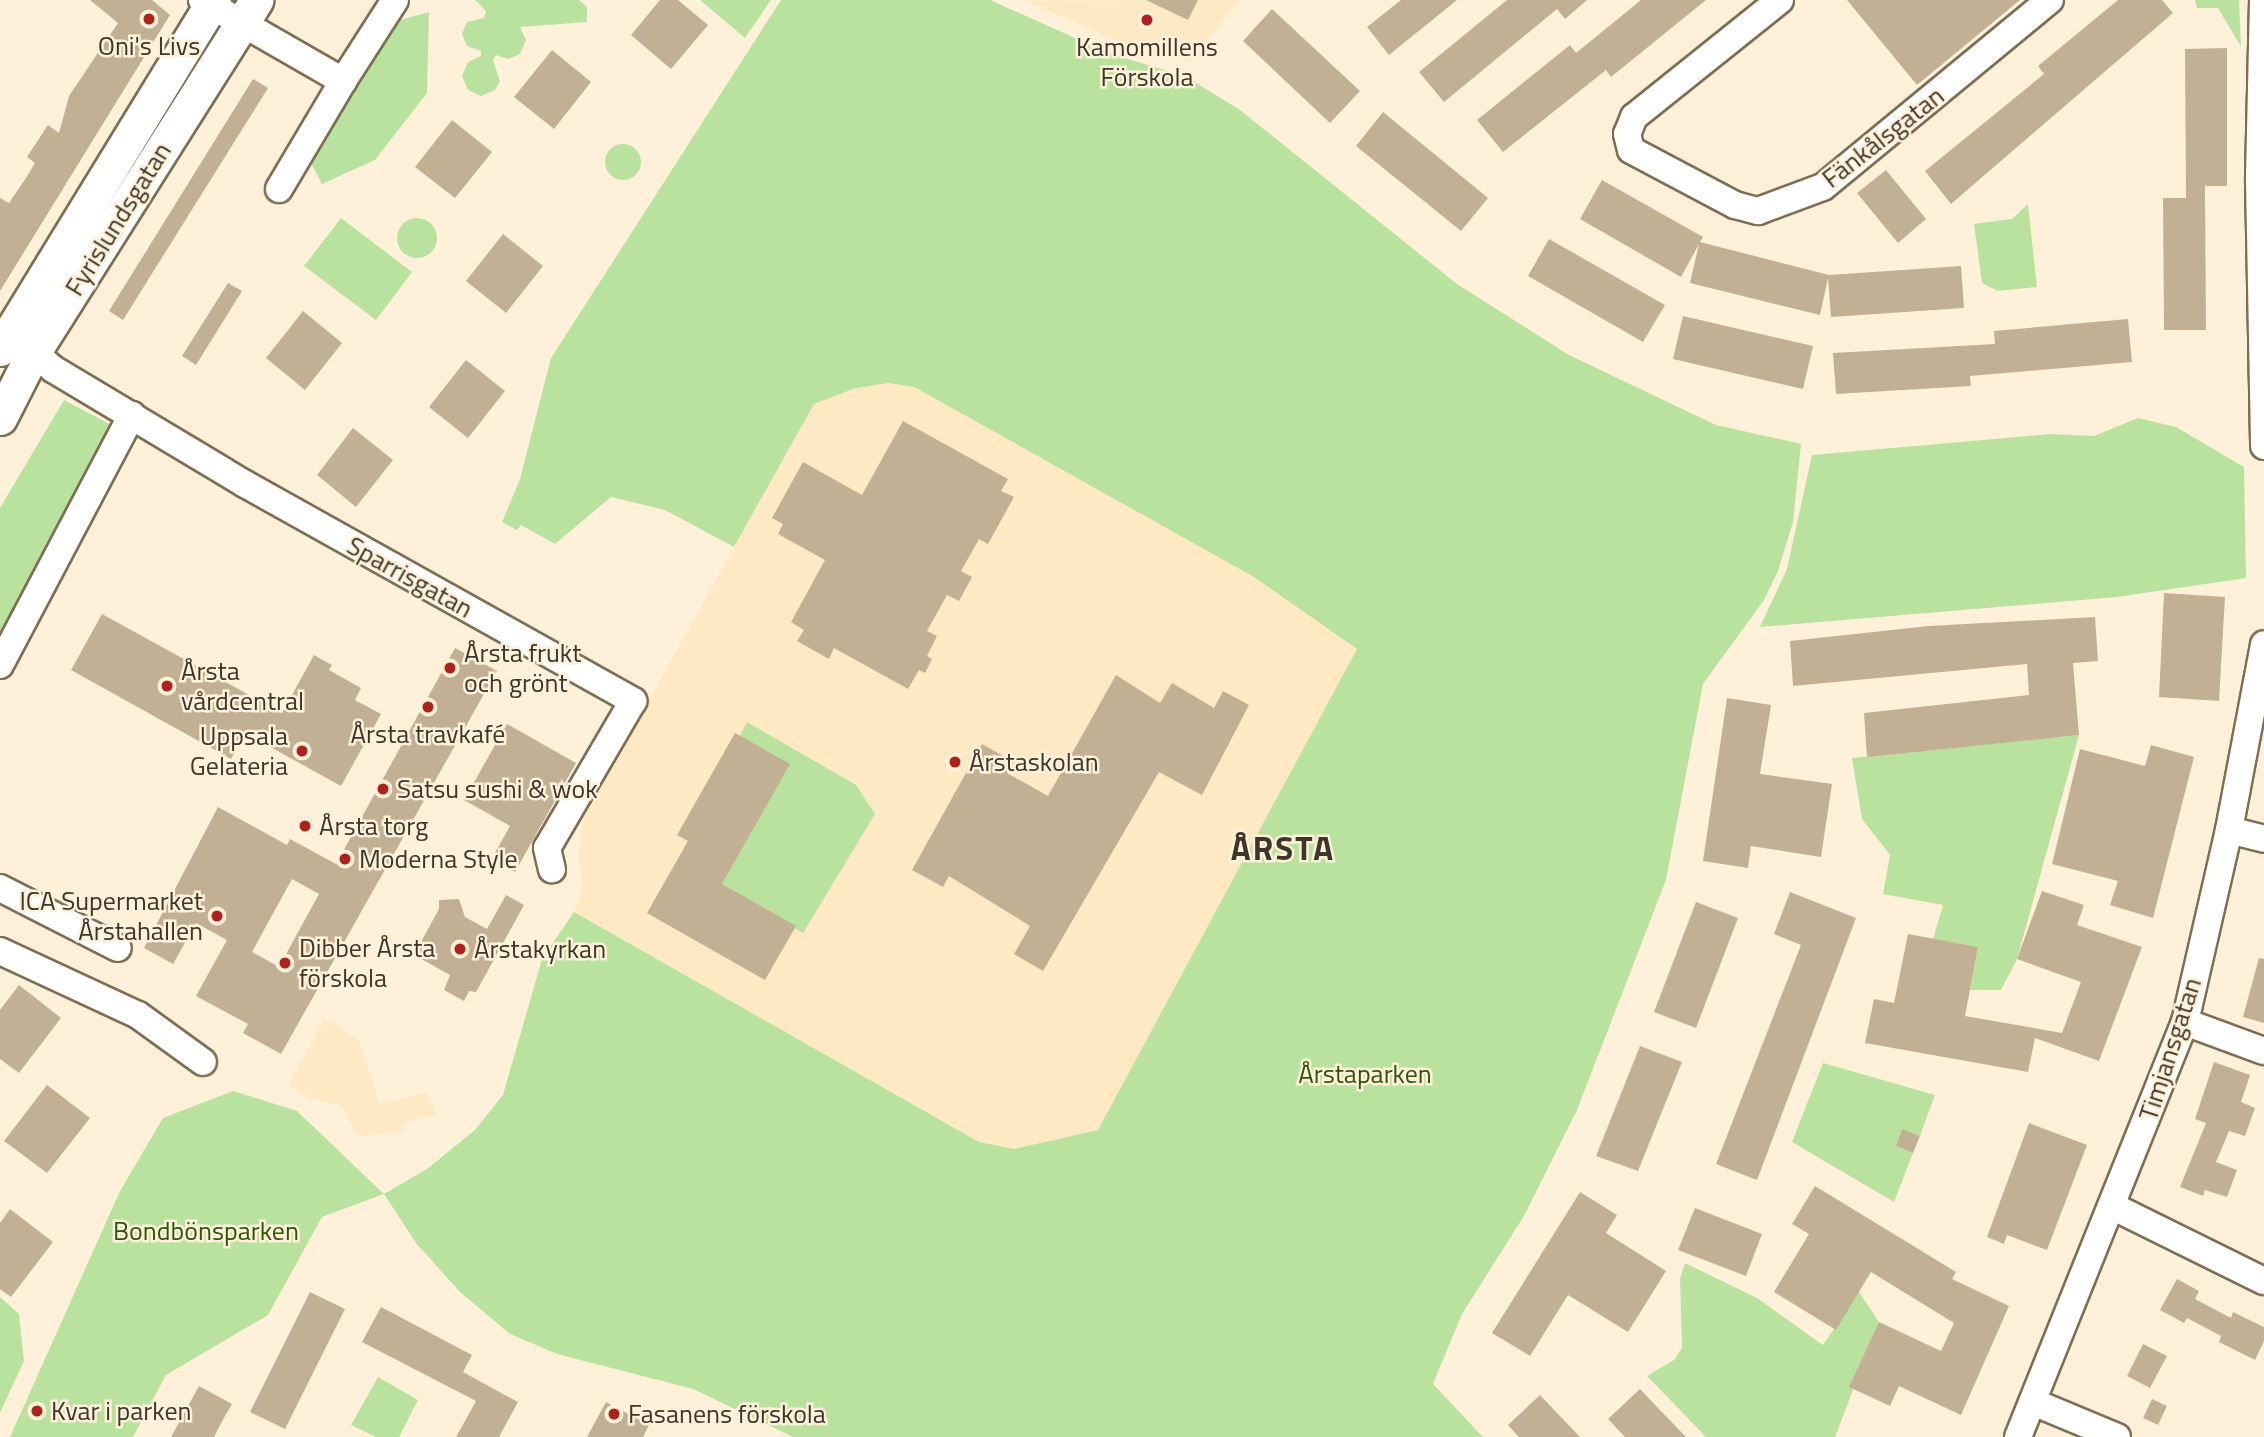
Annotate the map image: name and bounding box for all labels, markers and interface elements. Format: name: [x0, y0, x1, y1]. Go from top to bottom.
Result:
marker: Oni's Livs: [141, 11, 157, 27]
marker: Kamomillens Förskola: [1139, 12, 1155, 28]
place label: Oni's Livs: [98, 30, 200, 62]
place label: Kamomillens Förskola: [1076, 31, 1218, 92]
street label: Fänkålsgatan: [1816, 80, 1950, 194]
street label: Fyrislundsgatan: [58, 137, 178, 301]
street label: Sparrisgatan: [342, 530, 478, 624]
place label: Årsta frukt och grönt: [464, 637, 581, 698]
place label: Årsta vårdcentral: [181, 655, 304, 716]
marker: Årsta frukt och grönt: [442, 660, 458, 676]
marker: Årsta vårdcentral: [159, 678, 175, 694]
marker: Årsta travkafé: [420, 699, 436, 715]
place label: Årsta travkafé: [351, 718, 505, 750]
place label: Uppsala Gelateria: [190, 720, 288, 782]
marker: Uppsala Gelateria: [294, 743, 310, 759]
place label: Årstaskolan: [969, 746, 1099, 778]
marker: Årstaskolan: [947, 754, 963, 770]
place label: Satsu sushi & wok: [397, 773, 598, 805]
marker: Satsu sushi & wok: [375, 781, 391, 797]
place label: Årsta torg: [319, 810, 428, 842]
marker: Årsta torg: [297, 818, 313, 834]
district label: ÅRSTA: [1231, 829, 1335, 869]
place label: Moderna Style: [359, 843, 518, 875]
marker: Moderna Style: [337, 851, 353, 867]
place label: ICA Supermarket Årstahallen: [19, 885, 203, 946]
marker: ICA Supermarket Årstahallen: [209, 908, 225, 924]
place label: Dibber Årsta förskola: [299, 932, 435, 993]
place label: Årstakyrkan: [474, 933, 606, 965]
marker: Årstakyrkan: [452, 941, 468, 957]
marker: Dibber Årsta förskola: [277, 955, 293, 971]
street label: Timjansgatan: [2132, 974, 2208, 1124]
park label: Årstaparken: [1298, 1058, 1432, 1090]
park label: Bondbönsparken: [113, 1215, 299, 1247]
place label: Kvar i parken: [51, 1395, 192, 1427]
place label: Fasanens förskola: [628, 1398, 826, 1430]
marker: Kvar i parken: [29, 1403, 45, 1419]
marker: Fasanens förskola: [606, 1406, 622, 1422]

